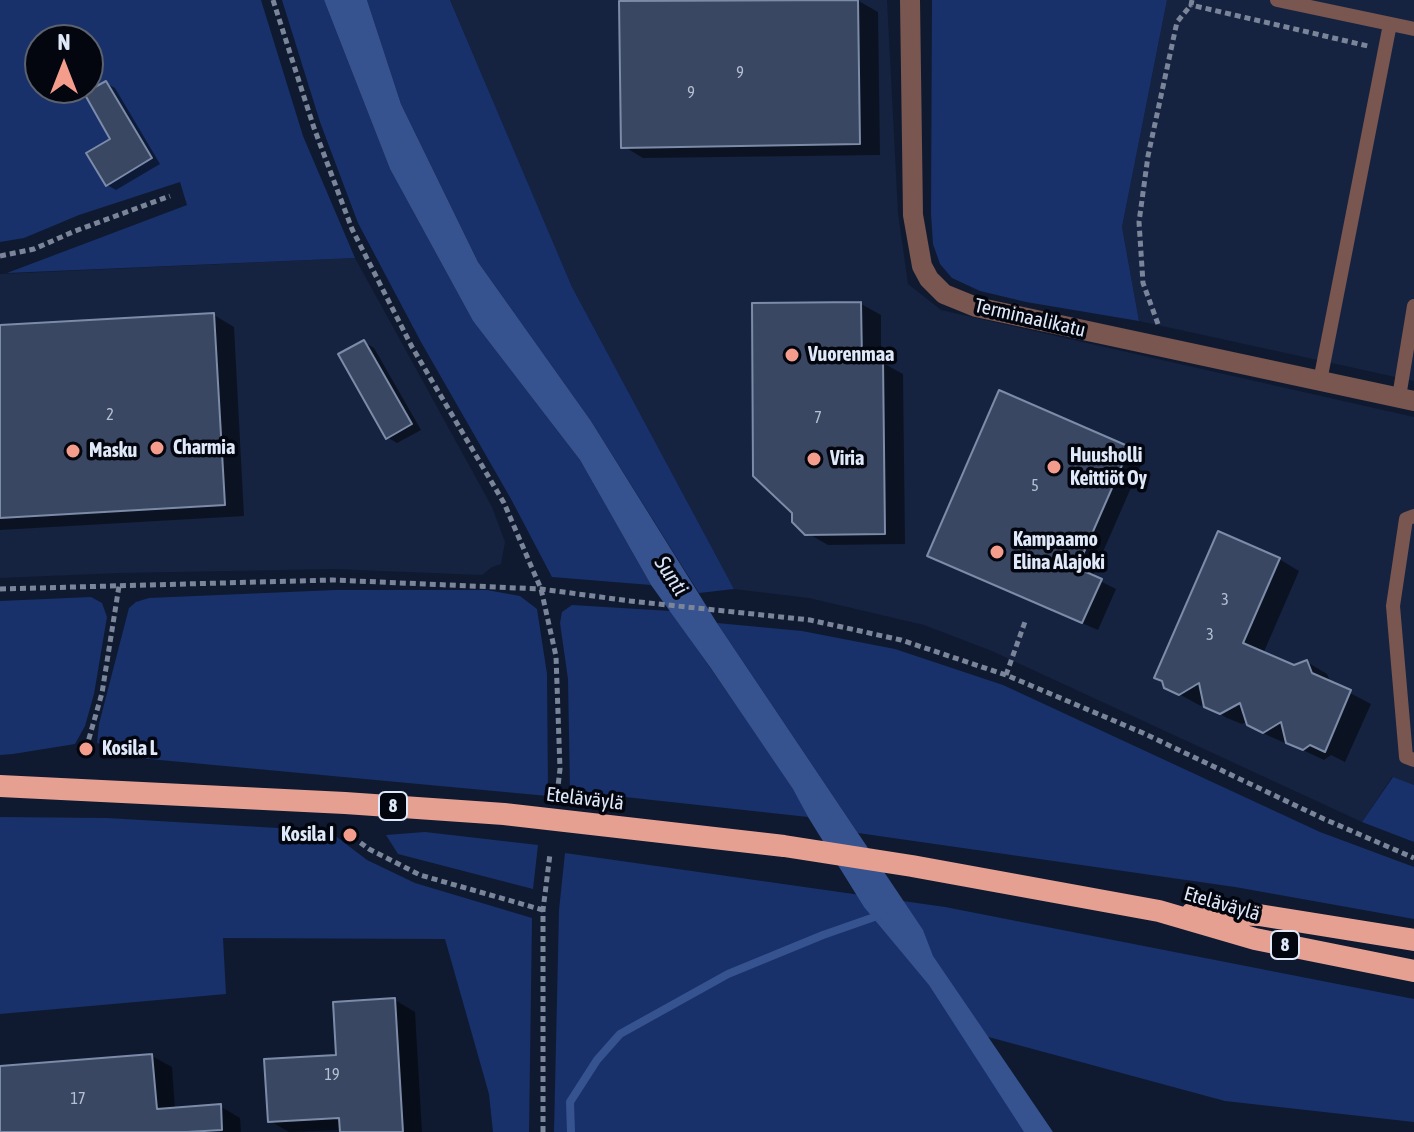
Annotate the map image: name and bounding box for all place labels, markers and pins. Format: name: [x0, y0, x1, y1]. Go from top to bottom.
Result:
place label: Vuorenmaa: [808, 343, 894, 367]
marker: Vuorenmaa: [783, 346, 801, 364]
place label: Charmia: [173, 436, 235, 460]
place label: Masku: [89, 439, 137, 463]
marker: Charmia: [148, 439, 166, 457]
marker: Masku: [64, 442, 82, 460]
place label: Huusholli Keittiöt Oy: [1070, 444, 1147, 491]
place label: Viria: [830, 447, 864, 471]
marker: Viria: [805, 450, 823, 468]
marker: Huusholli Keittiöt Oy: [1045, 458, 1063, 476]
place label: Kampaamo Elina Alajoki: [1013, 528, 1105, 575]
marker: Kampaamo Elina Alajoki: [988, 543, 1006, 561]
place label: Kosila L: [102, 737, 158, 761]
marker: Kosila L: [77, 740, 95, 758]
place label: Kosila I: [281, 823, 334, 847]
marker: Kosila I: [341, 826, 359, 844]

